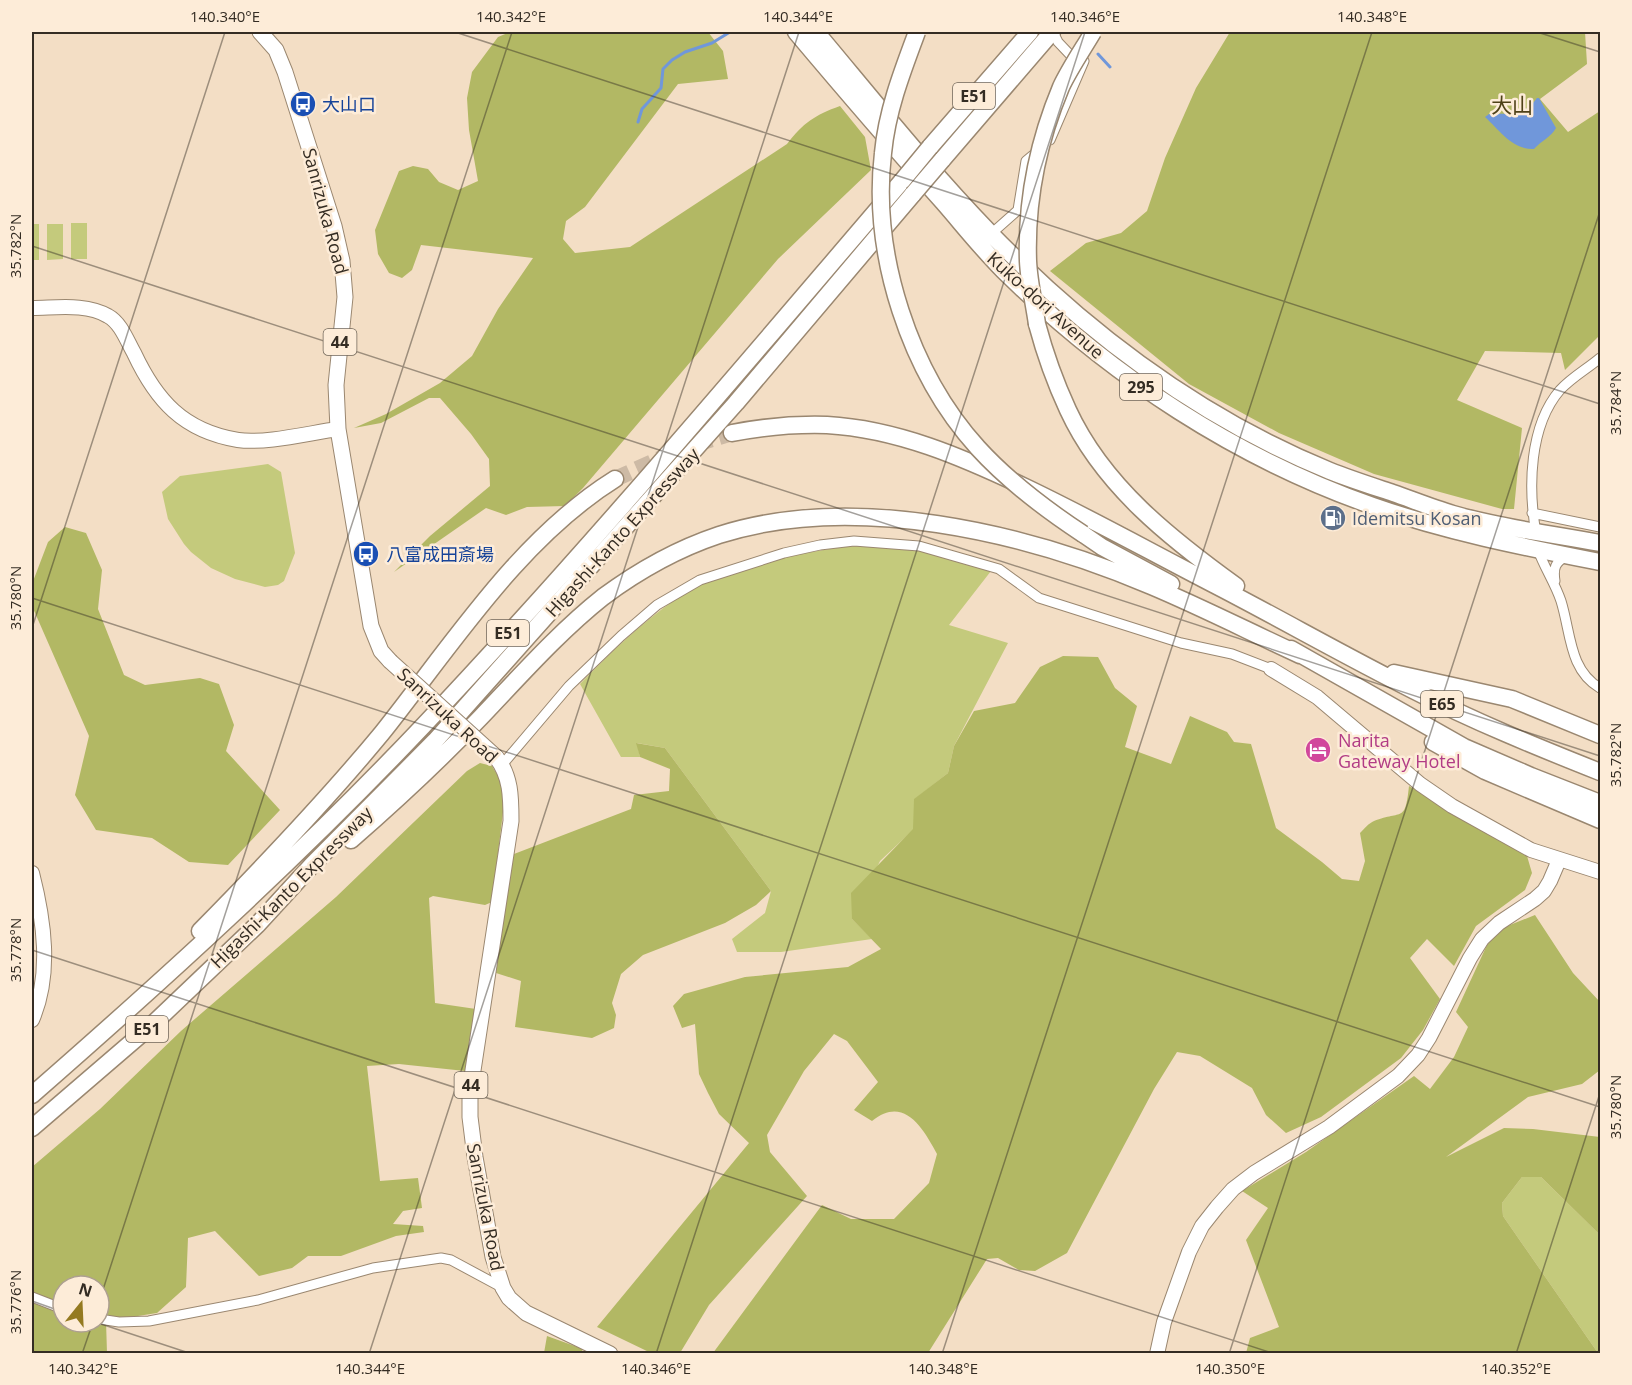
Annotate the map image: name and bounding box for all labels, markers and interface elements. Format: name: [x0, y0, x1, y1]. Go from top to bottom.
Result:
text: 140.340°E: [190, 6, 260, 26]
text: 140.342°E: [476, 6, 546, 26]
text: 140.344°E: [763, 6, 833, 26]
text: 140.346°E: [1050, 6, 1120, 26]
text: 140.348°E: [1337, 6, 1407, 26]
road number: E51: [953, 83, 995, 109]
bus stop icon: 大山口: [288, 89, 318, 119]
district label: 大山: [1491, 91, 1533, 119]
place label: 大山口: [322, 92, 376, 116]
street label: Sanrizuka Road: [298, 145, 354, 277]
text: 35.782°N: [5, 214, 25, 278]
street label: Kuko-dori Avenue: [983, 246, 1109, 364]
road number: 44: [324, 329, 356, 355]
text: 35.784°N: [1605, 371, 1625, 435]
road number: 295: [1120, 374, 1162, 400]
street label: Higashi-Kanto Expressway: [540, 442, 705, 622]
fuel station icon: Idemitsu Kosan: [1318, 503, 1348, 533]
place label: Idemitsu Kosan: [1352, 506, 1482, 530]
bus stop icon: 八富成田斎場: [351, 539, 381, 569]
place label: 八富成田斎場: [386, 542, 494, 566]
text: 35.780°N: [5, 566, 25, 630]
road number: E51: [487, 620, 529, 646]
street label: Sanrizuka Road: [393, 662, 503, 768]
road number: E65: [1421, 691, 1463, 717]
text: 35.782°N: [1605, 723, 1625, 787]
place label: Narita Gateway Hotel: [1338, 728, 1460, 773]
hotel icon: Narita Gateway Hotel: [1303, 735, 1333, 765]
street label: Higashi-Kanto Expressway: [205, 800, 378, 973]
text: 35.778°N: [5, 918, 25, 982]
road number: E51: [126, 1016, 168, 1042]
road number: 44: [454, 1072, 488, 1098]
text: 35.780°N: [1605, 1075, 1625, 1139]
street label: Sanrizuka Road: [462, 1141, 510, 1273]
text: 35.776°N: [5, 1270, 25, 1334]
north arrow: [51, 1274, 111, 1334]
text: N: [76, 1277, 95, 1302]
text: 140.342°E: [48, 1358, 118, 1378]
text: 140.344°E: [335, 1358, 405, 1378]
text: 140.346°E: [621, 1358, 691, 1378]
text: 140.348°E: [908, 1358, 978, 1378]
text: 140.350°E: [1195, 1358, 1265, 1378]
text: 140.352°E: [1481, 1358, 1551, 1378]

